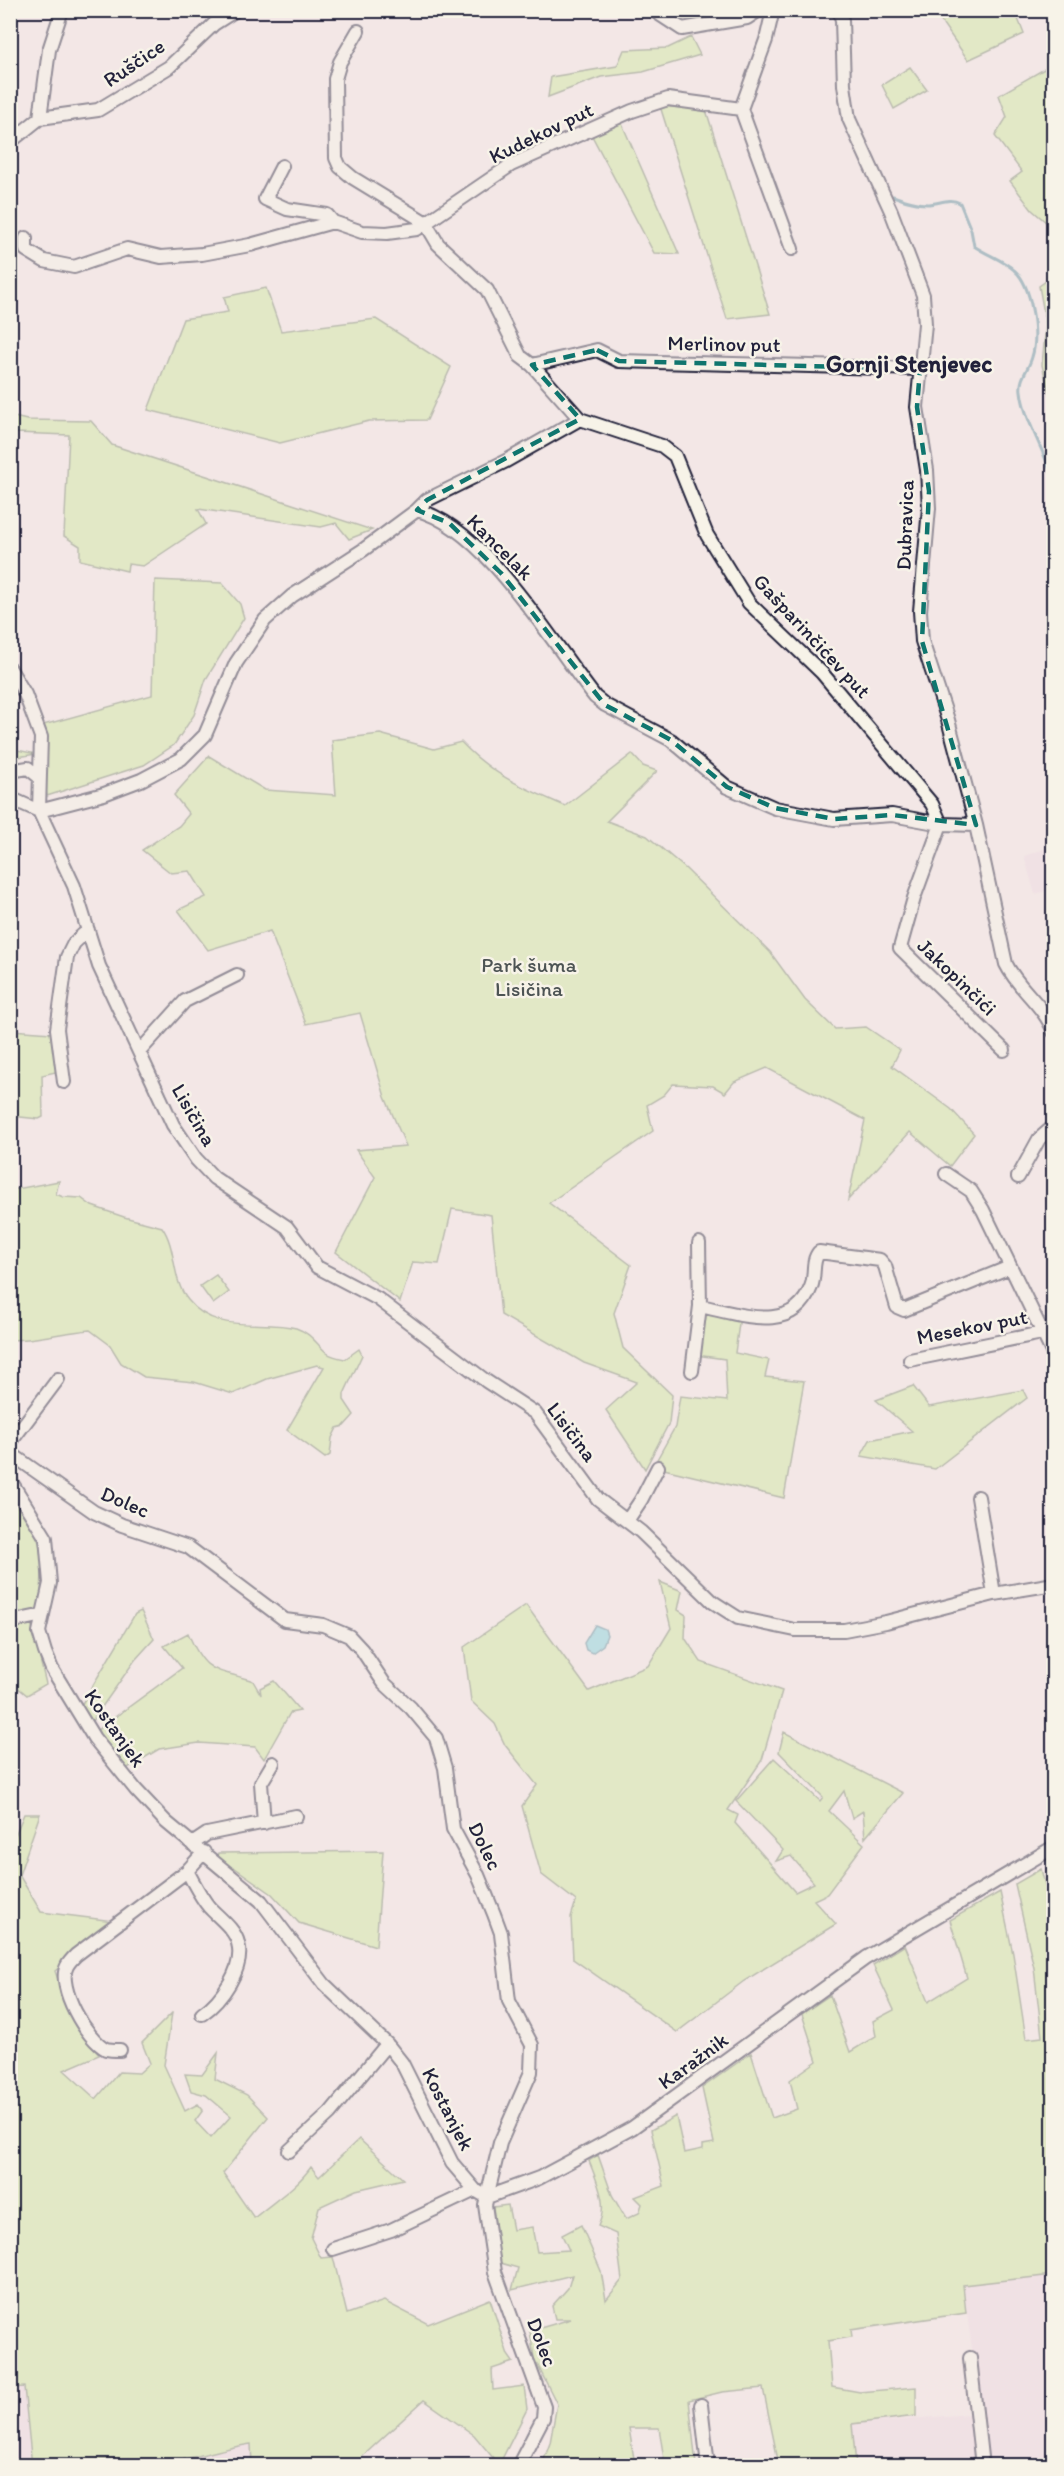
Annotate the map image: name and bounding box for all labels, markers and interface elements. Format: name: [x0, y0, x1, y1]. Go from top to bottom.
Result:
street label: Ruščice: [98, 33, 169, 92]
street label: Kudekov put: [485, 97, 597, 168]
street label: Merlinov put: [667, 330, 781, 357]
district label: Gornji Stenjevec: [826, 349, 992, 379]
street label: Dubravica: [890, 479, 919, 571]
street label: Kancelak: [462, 508, 539, 585]
street label: Gašparinčićev put: [748, 568, 876, 703]
street label: Jakopinčići: [913, 933, 1002, 1020]
park label: Park šuma Lisičina: [481, 952, 577, 1001]
street label: Lisičina: [167, 1079, 222, 1150]
street label: Mesekov put: [914, 1304, 1030, 1349]
street label: Lisičina: [542, 1397, 603, 1466]
street label: Dolec: [97, 1480, 153, 1523]
street label: Kostanjek: [79, 1684, 151, 1772]
street label: Dolec: [463, 1818, 508, 1874]
street label: Karažnik: [653, 2027, 733, 2094]
street label: Kostanjek: [417, 2063, 480, 2155]
street label: Dolec: [522, 2314, 563, 2370]

